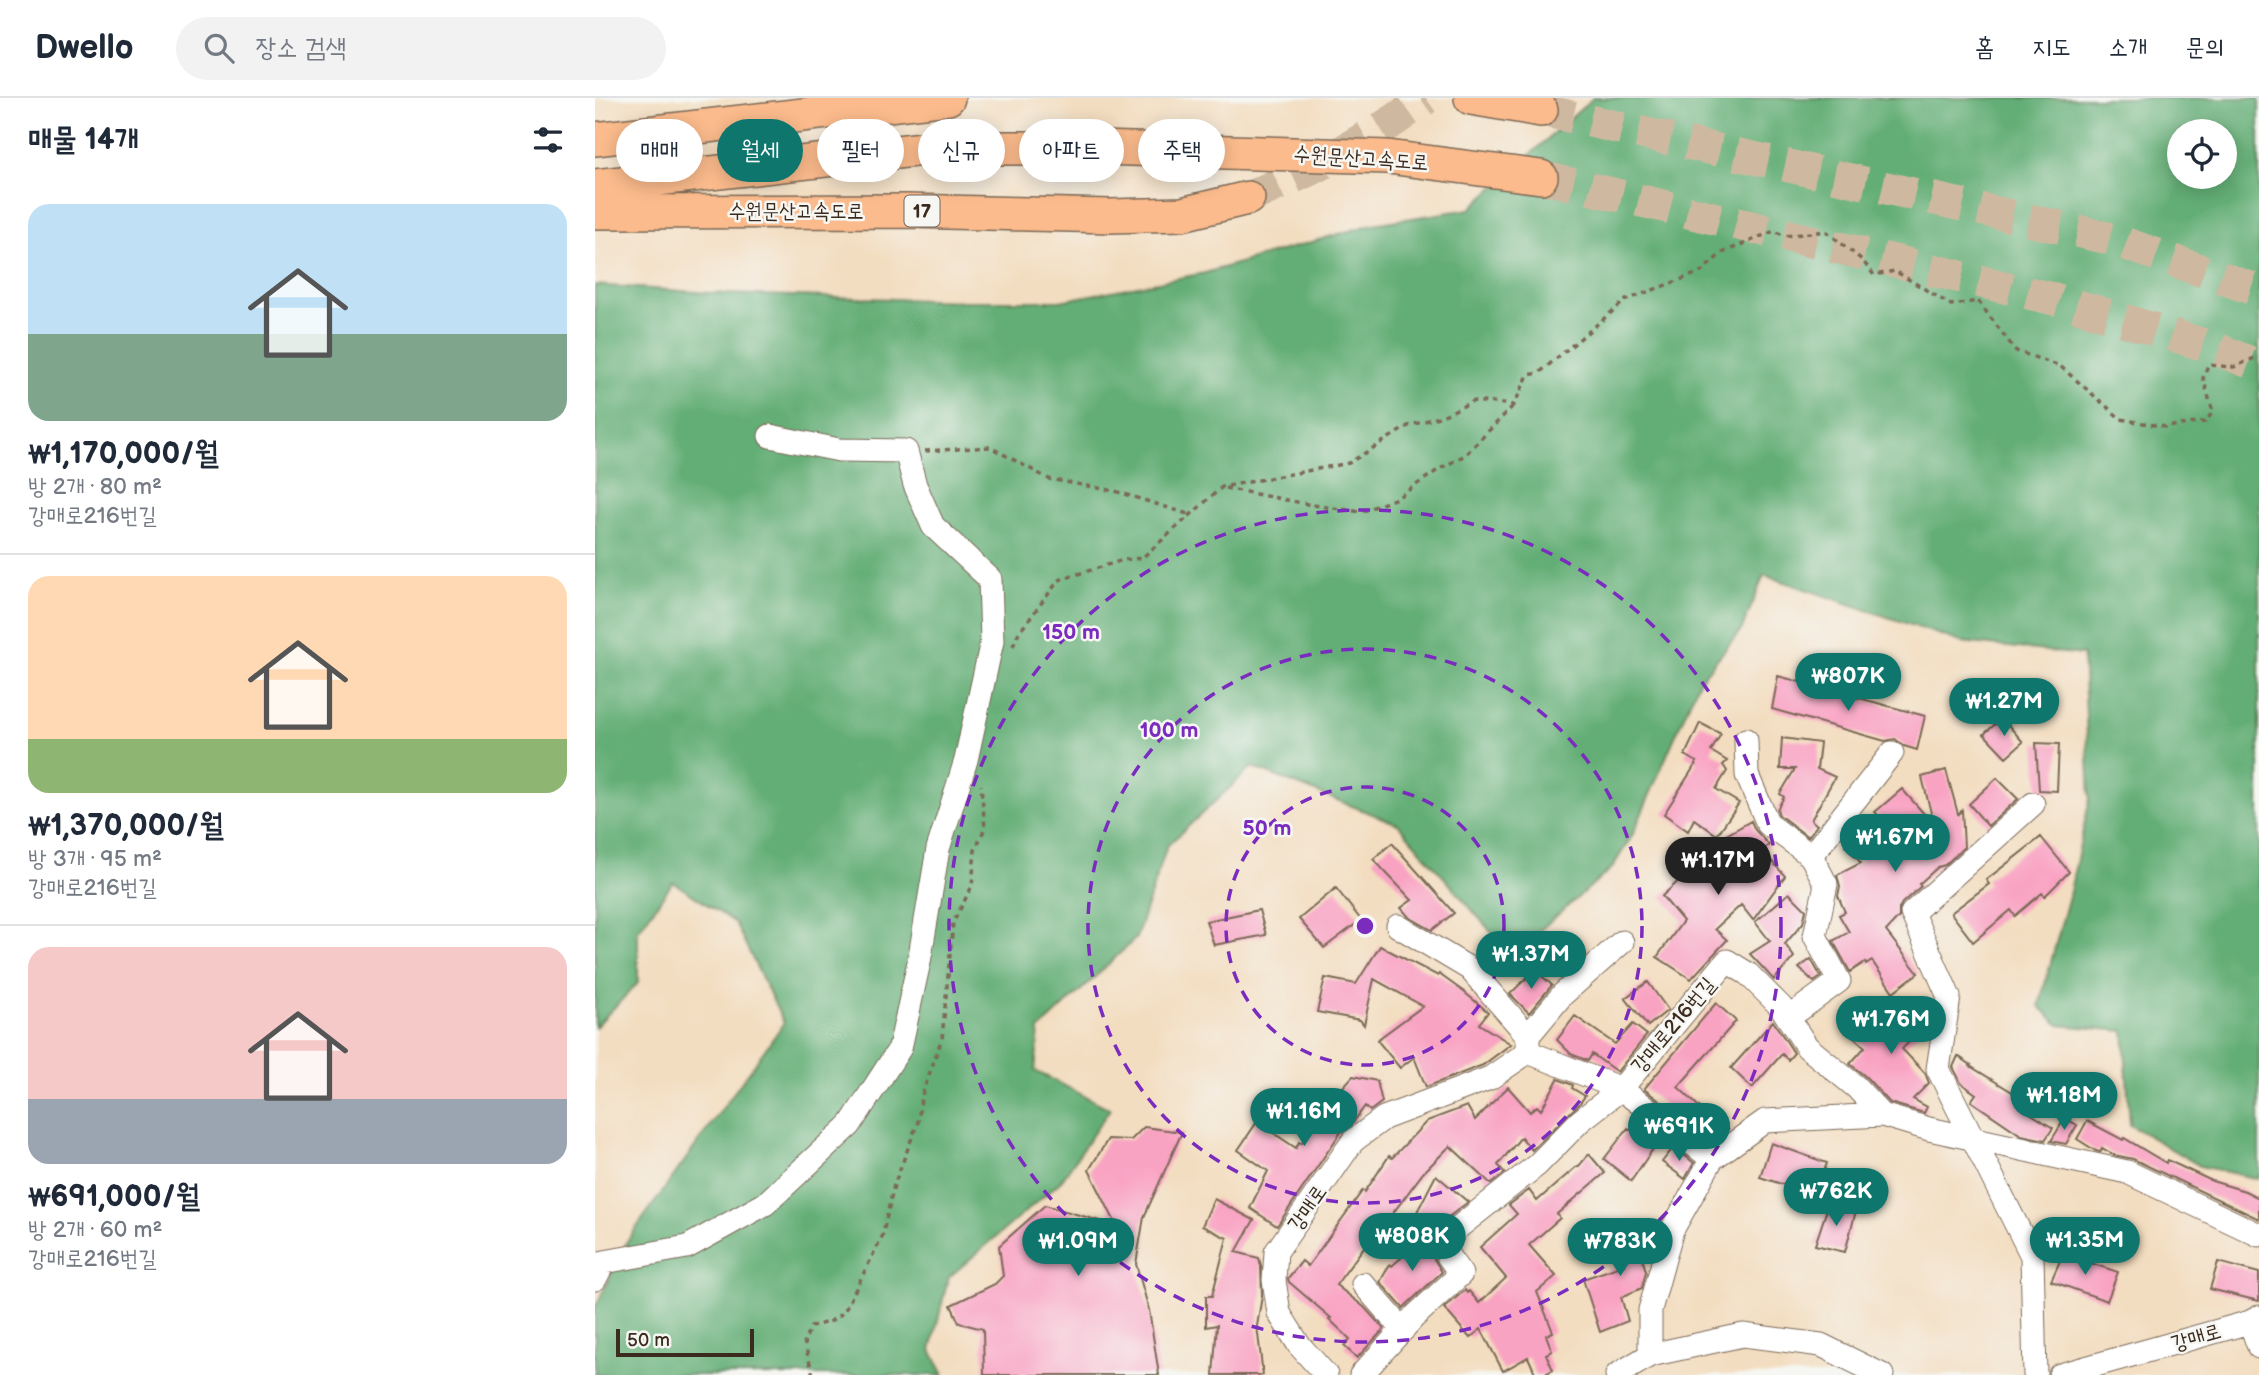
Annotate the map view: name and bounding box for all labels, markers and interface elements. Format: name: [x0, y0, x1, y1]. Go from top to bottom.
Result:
search box: [176, 17, 666, 80]
text: Dwello: [35, 28, 134, 68]
icon: search: [200, 29, 238, 67]
text: 장소 검색: [256, 33, 346, 64]
text: 홈: [1975, 33, 1994, 62]
text: 지도: [2032, 33, 2071, 62]
text: 소개: [2109, 33, 2147, 62]
text: 문의: [2185, 33, 2224, 62]
chip: 매매: [616, 119, 703, 182]
chip: 월세: [717, 119, 803, 182]
chip: 필터: [817, 119, 904, 182]
chip: 신규: [918, 119, 1005, 182]
chip: 아파트: [1019, 119, 1124, 182]
chip: 주택: [1138, 119, 1225, 182]
map controls: [2167, 119, 2237, 189]
button: locate: [2167, 119, 2237, 189]
icon: filters: [529, 121, 567, 159]
text: 매물 14개: [28, 122, 139, 158]
street label: 수원문산고속도로: [1293, 141, 1429, 176]
road number: 17: [905, 195, 939, 226]
street label: 수원문산고속도로: [728, 199, 864, 224]
icon: home: [235, 250, 361, 376]
text: ₩1,170,000/월: [28, 436, 219, 472]
text: 방 2개 · 80 m²: [28, 473, 162, 501]
text: 강매로216번길: [28, 502, 157, 530]
text: 150 m: [1042, 620, 1100, 645]
icon: home: [235, 622, 361, 748]
pin: ₩807K: [1799, 654, 1897, 713]
text: ₩807K: [1811, 662, 1885, 690]
pin: ₩1.27M: [1947, 678, 2061, 738]
text: ₩1.27M: [1965, 687, 2043, 715]
text: 100 m: [1140, 718, 1198, 743]
text: ₩1,370,000/월: [28, 808, 224, 844]
pin: ₩1.67M: [1838, 814, 1952, 874]
text: 50 m: [1243, 816, 1291, 841]
text: ₩1.67M: [1856, 823, 1934, 851]
pin: ₩1.17M: [1661, 838, 1775, 897]
text: 방 3개 · 95 m²: [28, 845, 162, 873]
text: ₩1.17M: [1681, 846, 1755, 874]
text: 강매로216번길: [28, 874, 157, 902]
centre of rings: [1353, 914, 1377, 938]
pin: ₩1.37M: [1474, 932, 1588, 991]
text: ₩1.37M: [1492, 940, 1570, 968]
street label: 강매로216번길: [1626, 972, 1721, 1078]
icon: home: [235, 993, 361, 1119]
pin: ₩1.76M: [1834, 996, 1948, 1056]
text: ₩1.76M: [1852, 1005, 1930, 1033]
pin: ₩1.18M: [2007, 1072, 2121, 1132]
text: ₩1.18M: [2026, 1081, 2102, 1109]
pin: ₩1.16M: [1247, 1088, 1361, 1148]
text: ₩1.16M: [1266, 1097, 1342, 1125]
pin: ₩691K: [1630, 1104, 1728, 1163]
text: ₩691K: [1644, 1112, 1714, 1140]
pin: ₩762K: [1787, 1168, 1885, 1228]
text: ₩762K: [1800, 1177, 1872, 1205]
text: ₩691,000/월: [28, 1179, 200, 1215]
street label: 강매로: [1283, 1180, 1332, 1236]
pin: ₩808K: [1363, 1214, 1461, 1273]
text: 방 2개 · 60 m²: [28, 1216, 163, 1244]
pin: ₩1.09M: [1021, 1218, 1135, 1278]
pin: ₩783K: [1571, 1218, 1669, 1278]
pin: ₩1.35M: [2028, 1218, 2142, 1277]
text: ₩808K: [1375, 1222, 1449, 1250]
text: ₩1.35M: [2046, 1226, 2124, 1254]
text: ₩1.09M: [1038, 1227, 1118, 1255]
text: ₩783K: [1584, 1227, 1656, 1255]
text: 강매로216번길: [28, 1245, 157, 1273]
street label: 강매로: [2168, 1318, 2224, 1356]
scale bar: [616, 1326, 754, 1358]
text: 50 m: [627, 1329, 670, 1352]

